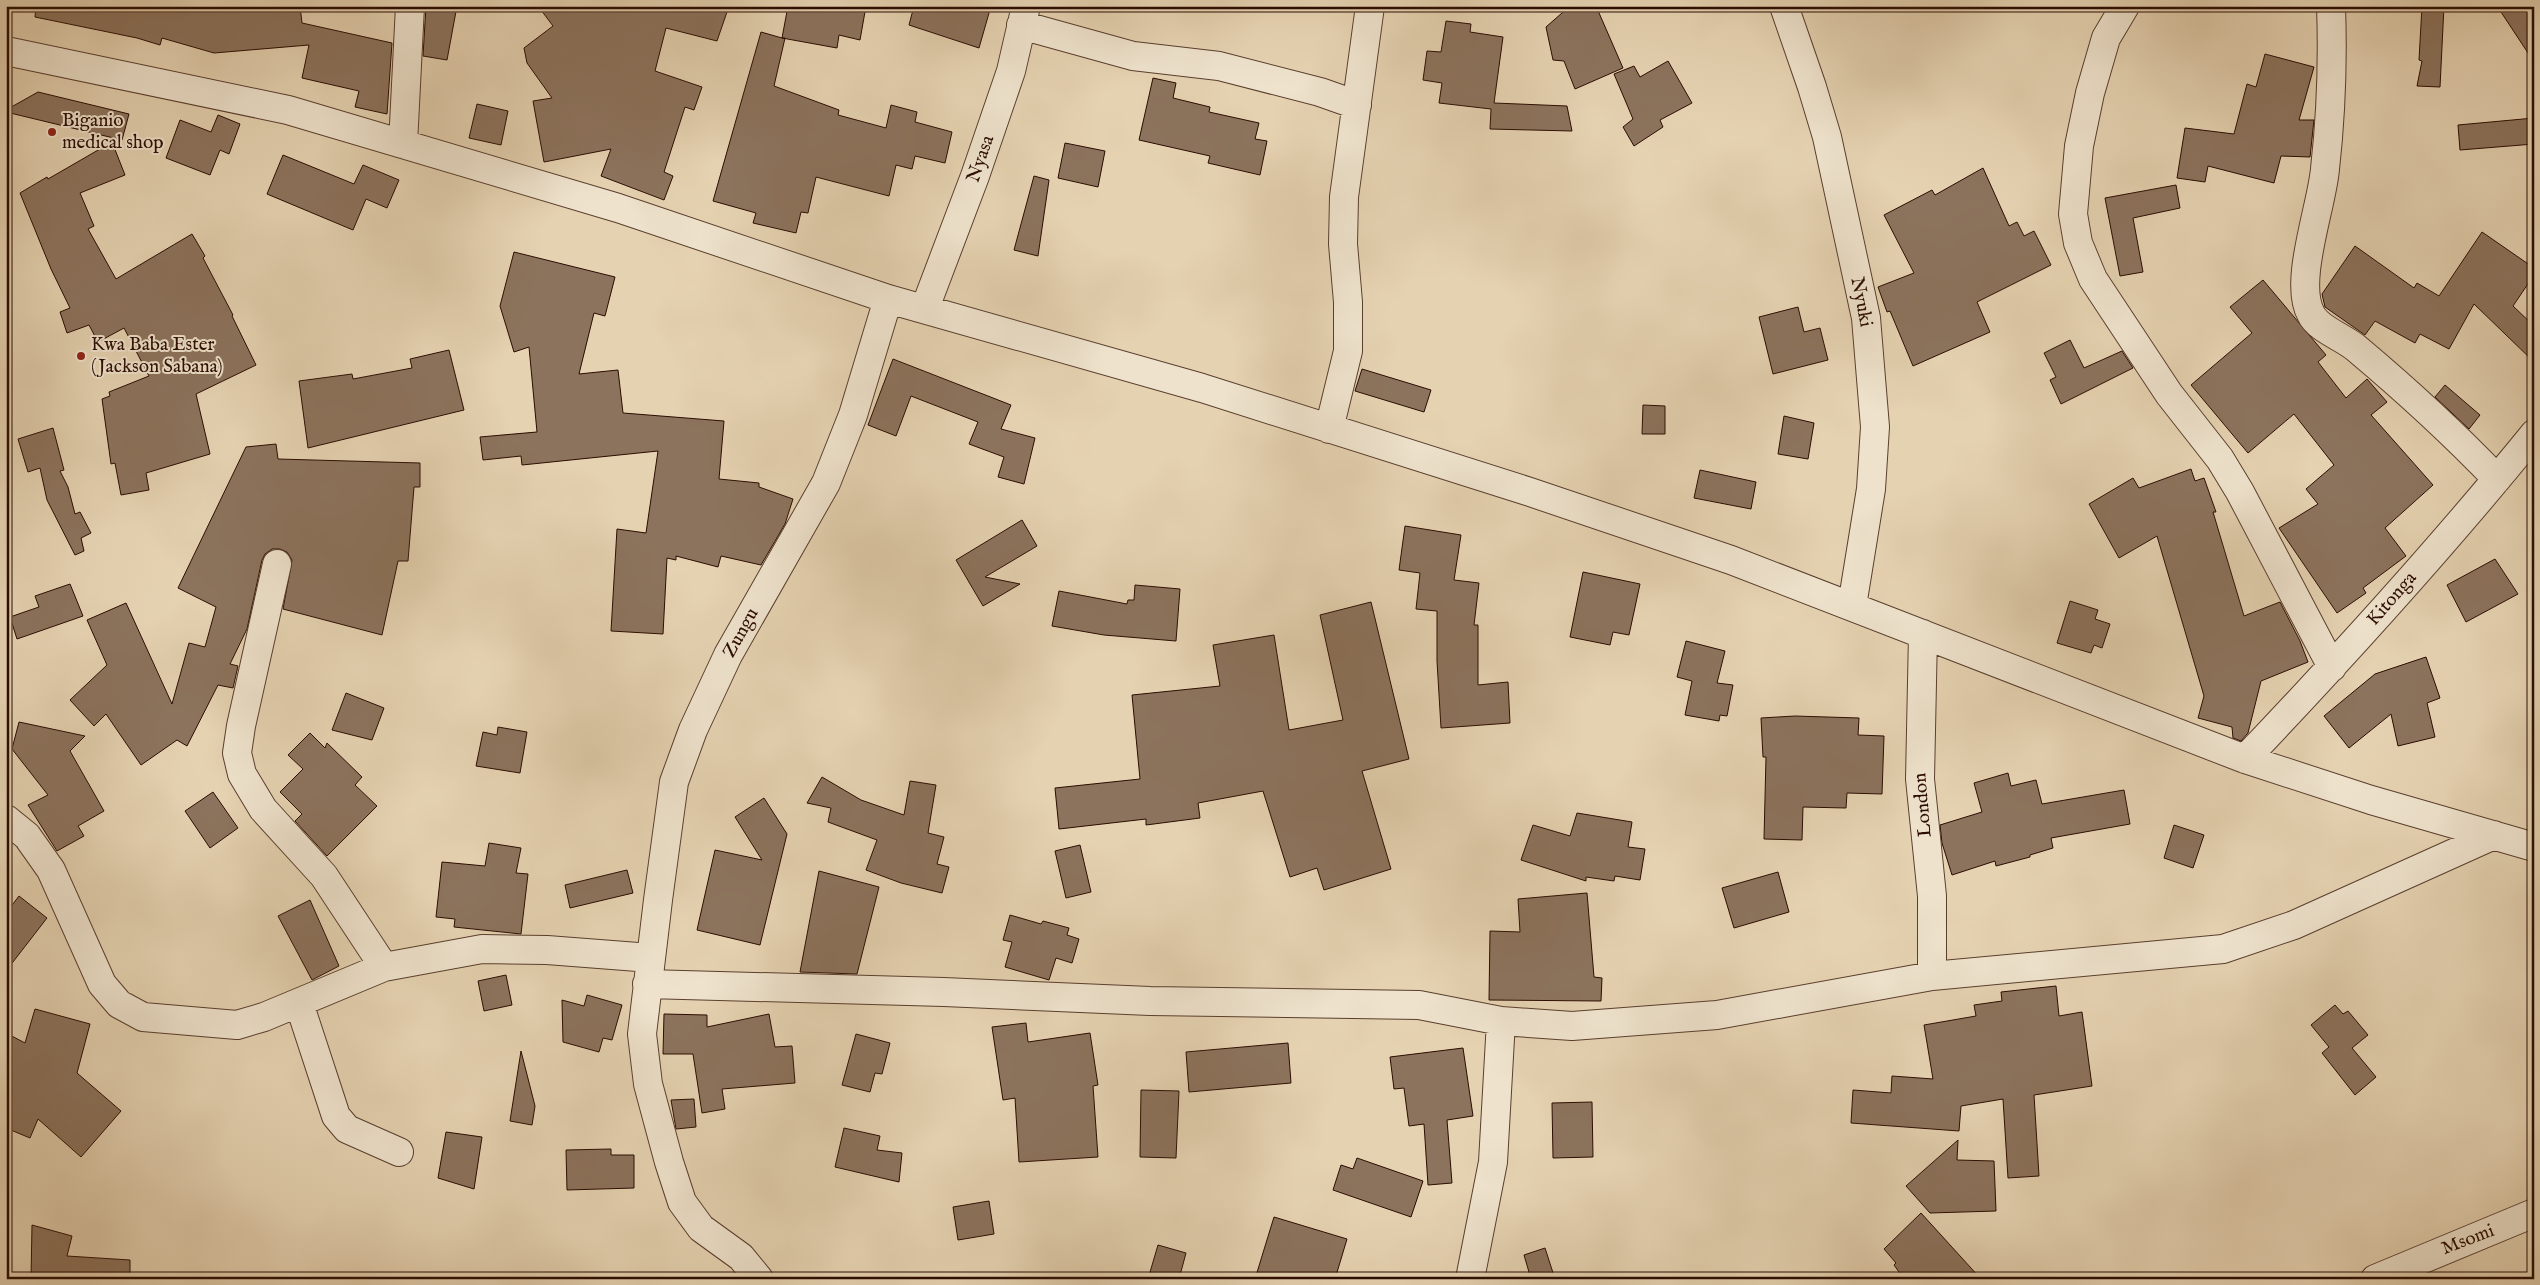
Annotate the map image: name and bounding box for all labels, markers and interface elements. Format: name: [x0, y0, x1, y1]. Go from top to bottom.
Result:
place label: Biganio medical shop: [62, 109, 163, 155]
marker: Biganio medical shop: [46, 126, 58, 138]
street label: Nyasa: [962, 131, 1000, 186]
street label: Nyuki: [1844, 275, 1878, 329]
place label: Kwa Baba Ester (Jackson Sabana): [91, 333, 223, 379]
marker: Kwa Baba Ester (Jackson Sabana): [75, 350, 87, 362]
street label: Kitonga: [2362, 566, 2423, 631]
street label: Zungu: [718, 604, 765, 662]
street label: London: [1908, 772, 1938, 838]
street label: Msomi: [2438, 1219, 2498, 1261]

